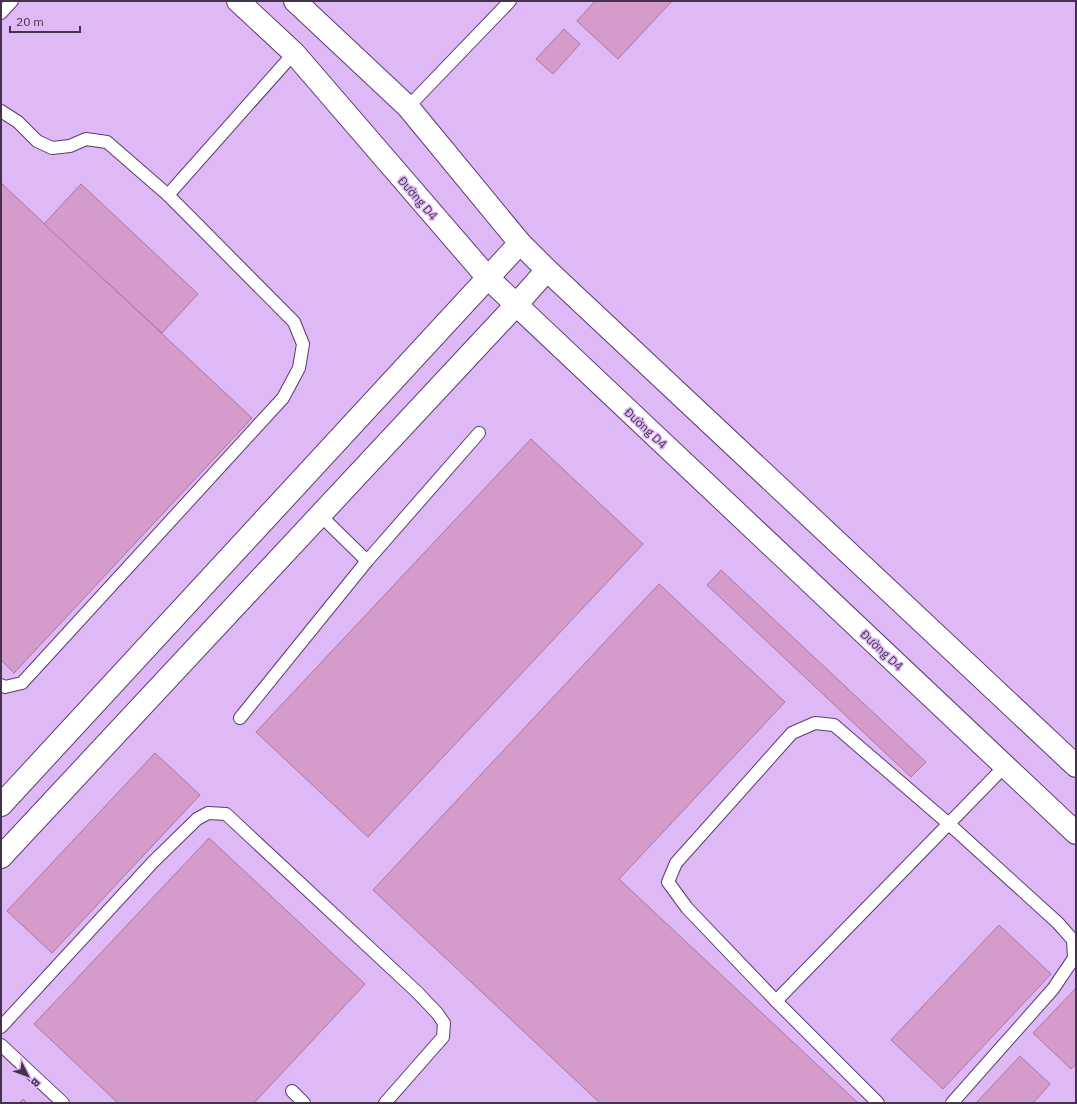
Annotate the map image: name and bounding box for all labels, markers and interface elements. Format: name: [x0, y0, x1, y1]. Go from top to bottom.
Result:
scale bar: [10, 8, 80, 34]
text: 20 m: [16, 14, 44, 29]
street label: Đường D4: [395, 173, 441, 223]
street label: Đường D4: [622, 404, 670, 452]
street label: Đường D4: [858, 626, 906, 674]
north arrow: [8, 1056, 48, 1096]
text: B: [28, 1075, 43, 1090]

